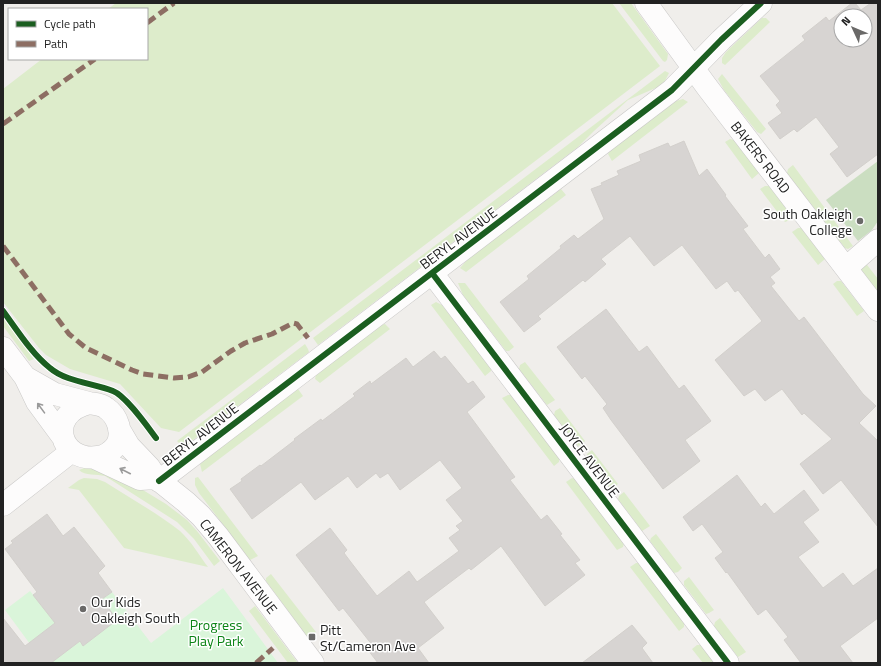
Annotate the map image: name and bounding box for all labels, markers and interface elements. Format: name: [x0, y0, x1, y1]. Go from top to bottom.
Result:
legend: [8, 8, 148, 60]
north arrow: [833, 8, 873, 48]
text: N: [837, 13, 854, 29]
text: Cycle path: [44, 14, 96, 33]
text: Path: [44, 34, 68, 53]
street label: BAKERS ROAD: [726, 116, 796, 198]
street label: BERYL AVENUE: [415, 202, 501, 274]
place label: South Oakleigh College: [763, 203, 852, 240]
marker: South Oakleigh College: [855, 216, 865, 226]
street label: BERYL AVENUE: [157, 397, 243, 471]
one-way arrow: [37, 402, 46, 413]
street label: JOYCE AVENUE: [555, 418, 625, 502]
one-way arrow: [119, 467, 131, 474]
street label: CAMERON AVENUE: [195, 514, 283, 618]
place label: Our Kids Oakleigh South: [91, 591, 180, 628]
marker: Our Kids Oakleigh South: [78, 604, 88, 614]
park label: Progress Play Park: [188, 614, 244, 651]
place label: Pitt St/Cameron Ave: [320, 619, 416, 656]
marker: Pitt St/Cameron Ave: [307, 632, 317, 642]

